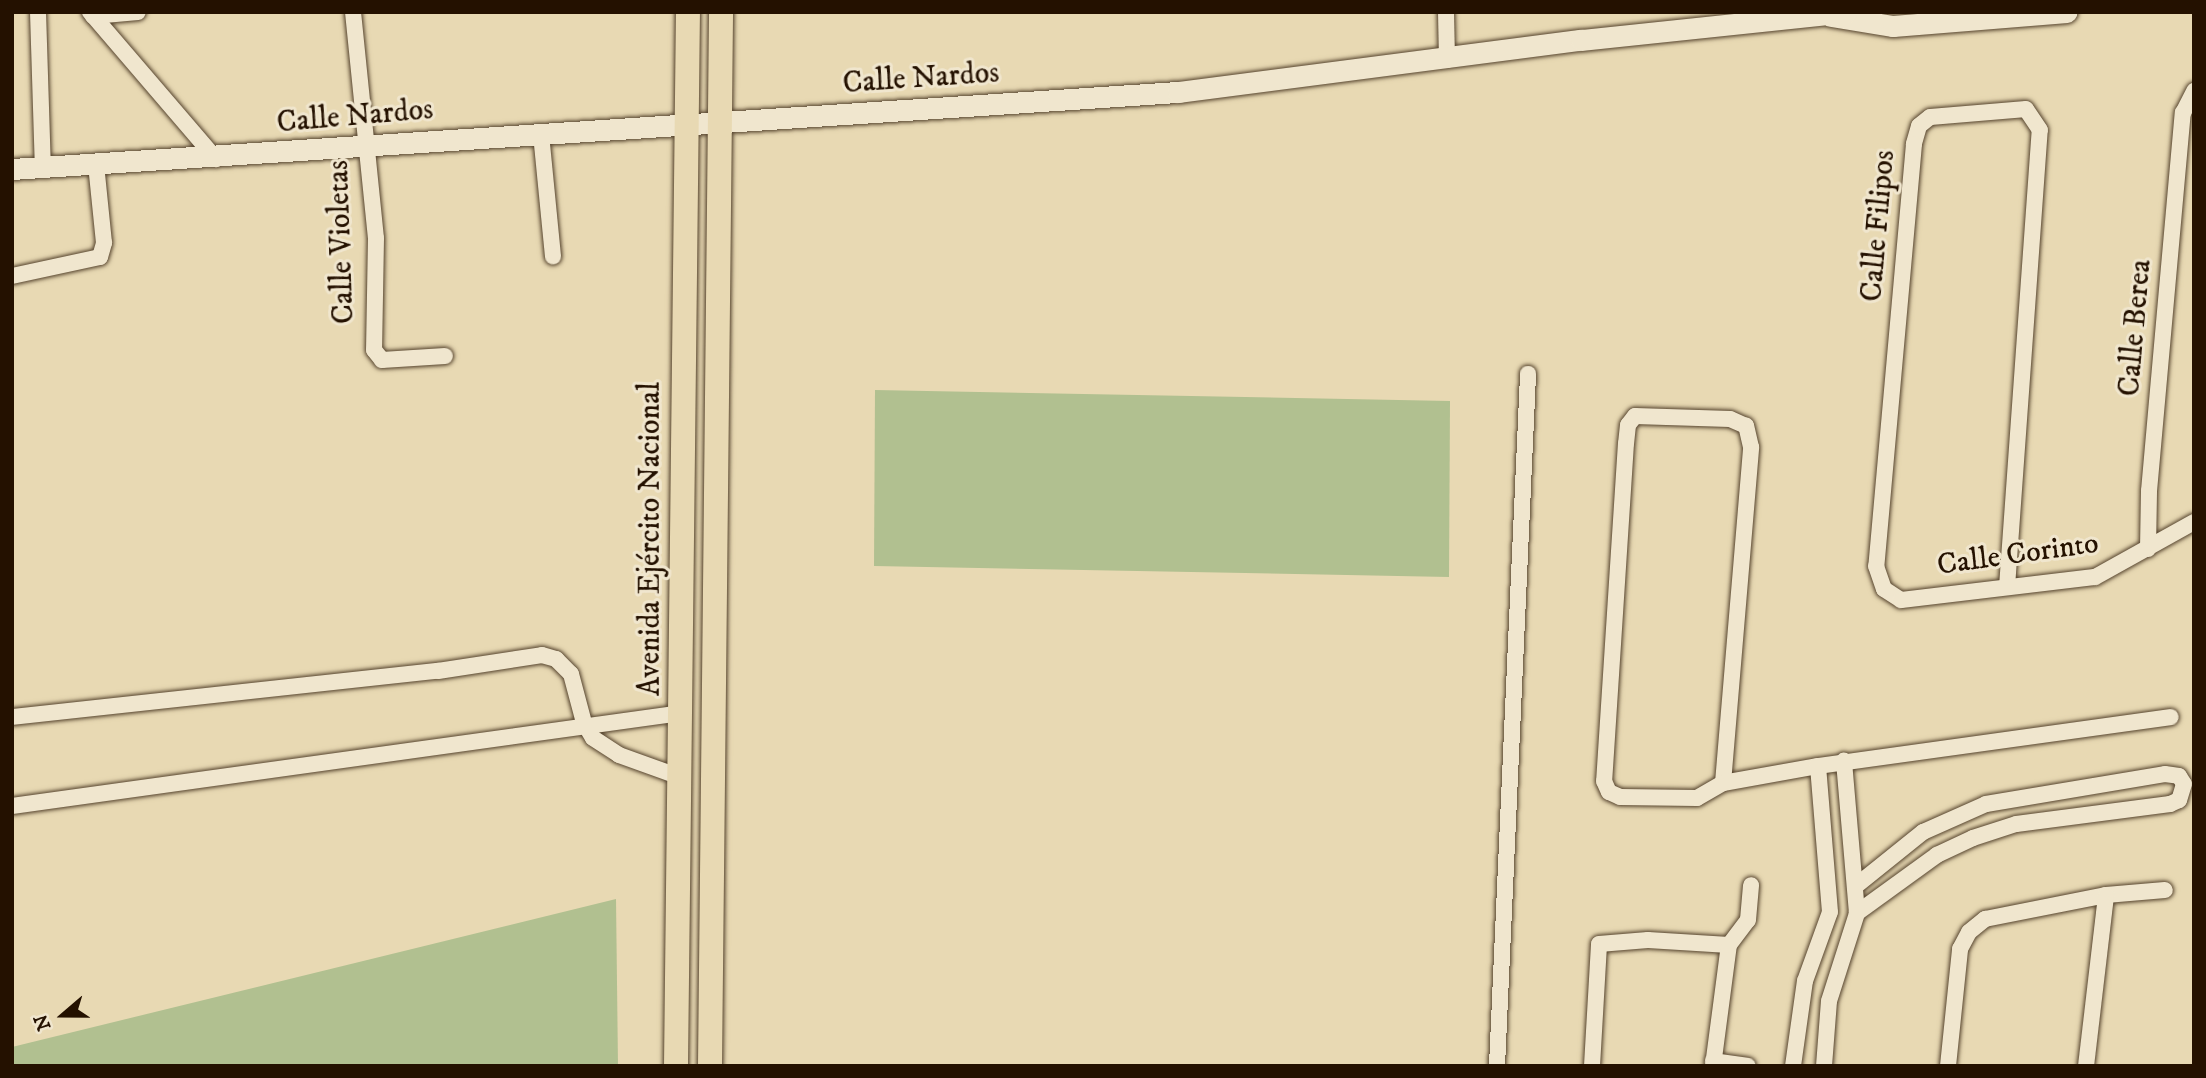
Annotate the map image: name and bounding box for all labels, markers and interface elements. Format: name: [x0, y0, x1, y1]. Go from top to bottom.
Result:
street label: Calle Nardos: [842, 56, 1000, 102]
street label: Calle Nardos: [275, 92, 435, 142]
street label: Calle Filipos: [1854, 149, 1904, 303]
street label: Calle Violetas: [321, 159, 363, 325]
street label: Calle Berea: [2112, 258, 2160, 398]
street label: Avenida Ejército Nacional: [633, 382, 669, 696]
street label: Calle Corinto: [1935, 526, 2101, 584]
north arrow: [28, 980, 98, 1050]
text: N: [29, 1011, 56, 1034]

